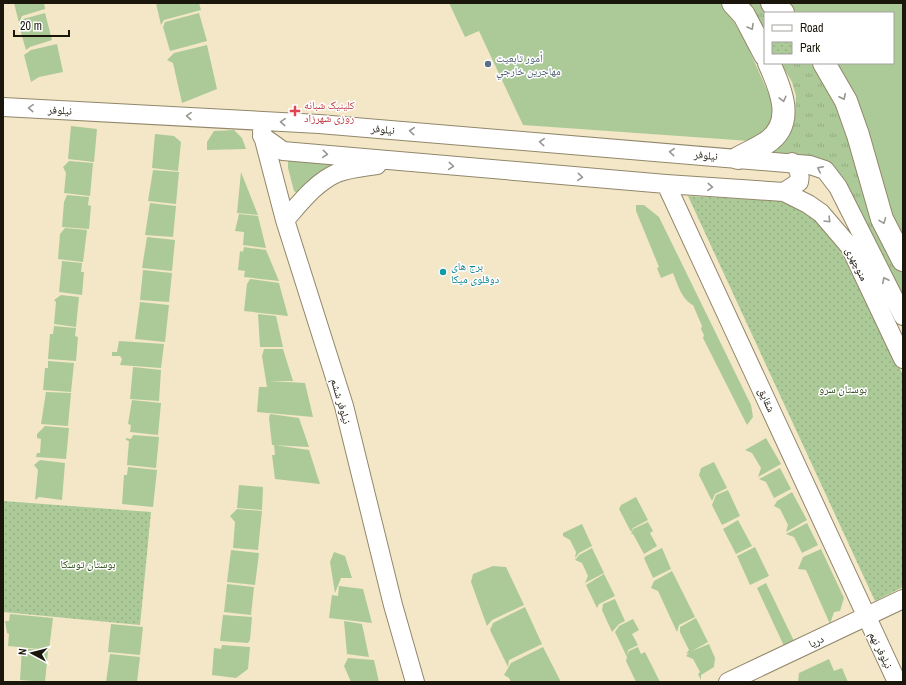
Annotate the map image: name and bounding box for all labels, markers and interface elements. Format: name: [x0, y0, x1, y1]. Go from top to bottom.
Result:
scale bar: [14, 12, 69, 38]
legend: [764, 12, 894, 64]
text: 20 m: [20, 18, 42, 34]
text: Road: [800, 20, 824, 36]
one-way arrow: [747, 23, 754, 31]
text: Park: [800, 40, 820, 56]
place label: أمور تابعيت مهاجرين خارجي: [496, 51, 561, 80]
marker: أمور تابعيت مهاجرين خارجي: [483, 59, 493, 69]
one-way arrow: [838, 93, 846, 100]
one-way arrow: [778, 95, 787, 102]
place label: کلینیک شبانه روزی شهرزاد: [304, 98, 355, 125]
street label: نیلوفر: [47, 102, 72, 118]
one-way arrow: [28, 104, 34, 113]
marker: کلینیک شبانه روزی شهرزاد: [289, 105, 301, 117]
one-way arrow: [186, 112, 192, 121]
one-way arrow: [280, 118, 286, 127]
street label: نیلوفر: [369, 121, 396, 137]
one-way arrow: [409, 127, 416, 136]
one-way arrow: [539, 137, 545, 146]
street label: نیلوفر: [692, 147, 719, 163]
one-way arrow: [669, 148, 675, 157]
one-way arrow: [322, 149, 328, 158]
one-way arrow: [448, 162, 454, 171]
one-way arrow: [817, 166, 825, 174]
one-way arrow: [577, 172, 583, 181]
one-way arrow: [707, 183, 713, 192]
one-way arrow: [823, 215, 831, 223]
one-way arrow: [878, 217, 886, 224]
street label: منوچهری: [843, 245, 871, 283]
place label: برج های دوقلوی میکا: [451, 259, 500, 286]
marker: برج های دوقلوی میکا: [438, 267, 448, 277]
one-way arrow: [882, 277, 889, 284]
street label: نیلوفر ششم: [327, 377, 354, 426]
park label: بوستان سرو: [819, 382, 867, 396]
street label: شقایق: [755, 386, 779, 414]
park label: بوستان توسکا: [60, 557, 116, 571]
street label: نیلوفر نهم: [865, 629, 896, 671]
street label: دریا: [806, 631, 826, 651]
north arrow: [12, 633, 52, 673]
text: N: [15, 648, 29, 656]

